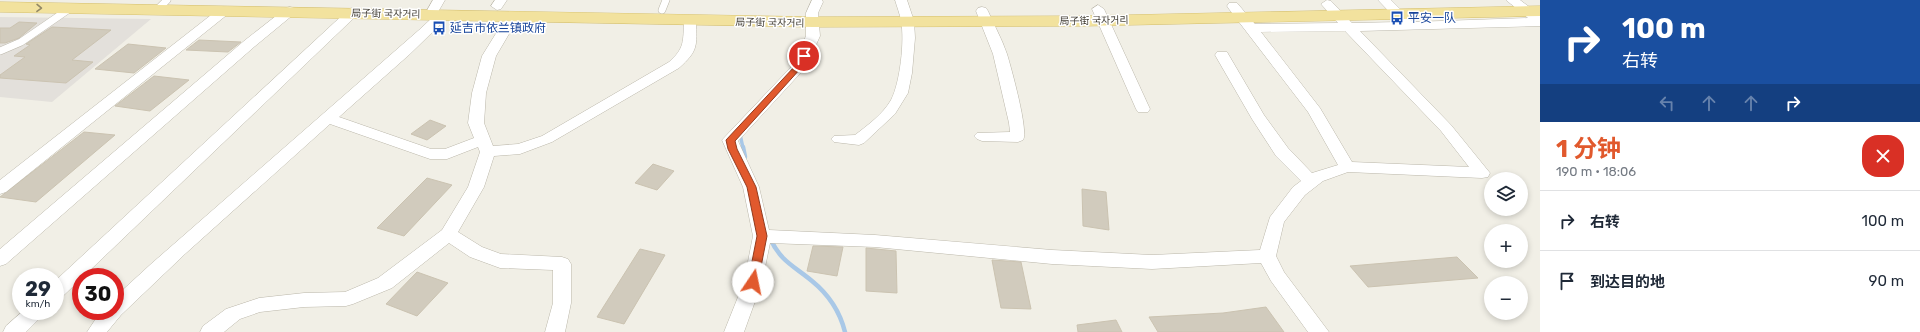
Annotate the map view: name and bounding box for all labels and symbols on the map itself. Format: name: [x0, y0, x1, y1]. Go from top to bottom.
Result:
one-way arrow: [36, 4, 42, 12]
street label: 局子街 국자거리: [351, 7, 421, 21]
bus stop icon: 平安一队: [1389, 10, 1405, 26]
place label: 平安一队: [1408, 11, 1456, 25]
street label: 局子街 국자거리: [1059, 14, 1129, 28]
street label: 局子街 국자거리: [735, 16, 805, 30]
bus stop icon: 延吉市依兰镇政府: [431, 20, 447, 36]
place label: 延吉市依兰镇政府: [450, 21, 546, 35]
pin: [787, 39, 821, 73]
position arrow: [732, 261, 774, 303]
speed limit sign: 30: [72, 268, 124, 320]

